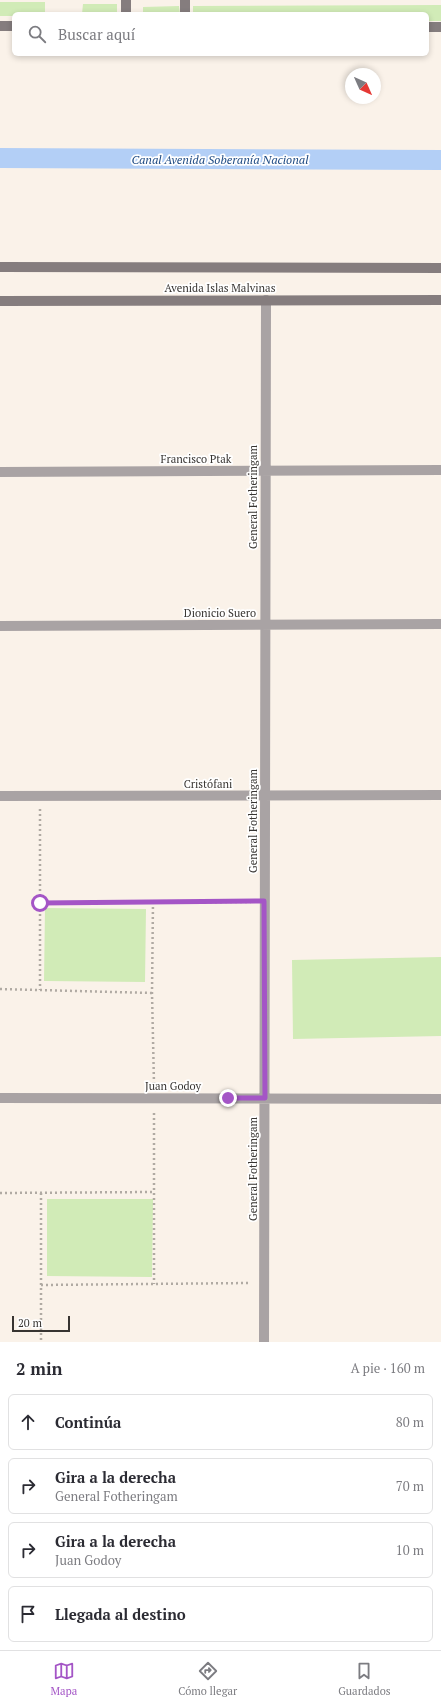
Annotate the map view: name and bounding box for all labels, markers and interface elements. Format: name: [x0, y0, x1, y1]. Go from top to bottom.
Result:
search box: [12, 12, 429, 56]
icon: search: [26, 23, 48, 45]
text: Buscar aquí: [58, 24, 135, 44]
north arrow: [345, 68, 381, 104]
water label: Canal Avenida Soberanía Nacional: [131, 152, 309, 167]
street label: Avenida Islas Malvinas: [165, 281, 276, 295]
street label: General Fotheringam: [246, 445, 260, 549]
street label: Francisco Ptak: [160, 452, 232, 466]
street label: Dionicio Suero: [184, 606, 256, 620]
street label: General Fotheringam: [246, 769, 260, 873]
street label: Cristófani: [184, 777, 232, 791]
route start: [31, 894, 49, 912]
street label: Juan Godoy: [145, 1079, 201, 1093]
route end: [219, 1089, 237, 1107]
street label: General Fotheringam: [246, 1117, 260, 1221]
scale bar: [12, 1314, 70, 1333]
text: 20 m: [18, 1316, 42, 1330]
text: 2 min: [16, 1357, 63, 1380]
text: A pie · 160 m: [351, 1359, 425, 1377]
icon: ahead: [17, 1411, 39, 1433]
text: Continúa: [55, 1412, 121, 1432]
text: 80 m: [396, 1413, 424, 1431]
text: Gira a la derecha: [55, 1467, 176, 1487]
icon: right: [17, 1475, 39, 1497]
text: 70 m: [396, 1477, 424, 1495]
text: General Fotheringam: [55, 1487, 178, 1505]
text: Gira a la derecha: [55, 1531, 176, 1551]
icon: right: [17, 1539, 39, 1561]
text: 10 m: [396, 1541, 424, 1559]
text: Juan Godoy: [55, 1551, 121, 1569]
icon: arrive: [17, 1603, 39, 1625]
text: Llegada al destino: [55, 1604, 186, 1624]
tab: Mapa: [50, 1660, 77, 1698]
tab: Cómo llegar: [178, 1660, 237, 1698]
tab: Guardados: [338, 1660, 390, 1698]

